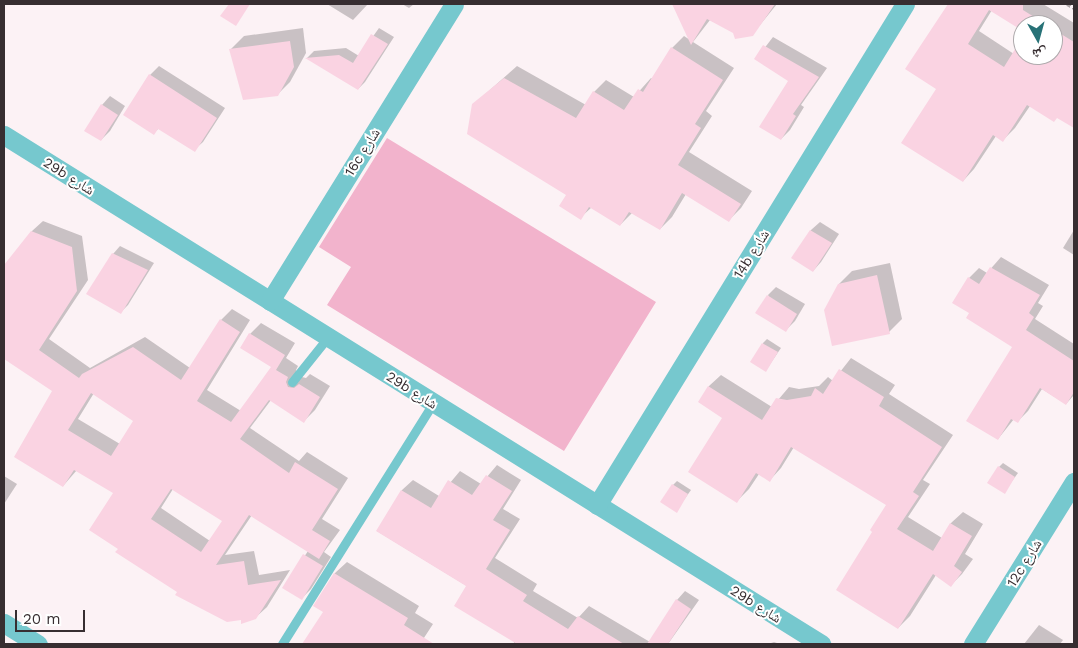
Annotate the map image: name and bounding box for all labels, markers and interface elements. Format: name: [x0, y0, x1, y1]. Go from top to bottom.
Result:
north arrow: [1013, 15, 1063, 65]
text: ش: [1031, 45, 1048, 63]
street label: 16c شارع: [341, 125, 383, 179]
street label: 29b شارع: [40, 154, 98, 198]
street label: 14b شارع: [730, 227, 772, 281]
street label: 29b شارع: [383, 368, 441, 412]
street label: 12c شارع: [1003, 536, 1045, 590]
street label: 29b شارع: [727, 582, 785, 626]
scale bar: [18, 600, 88, 632]
text: 20 m: [23, 610, 61, 628]

